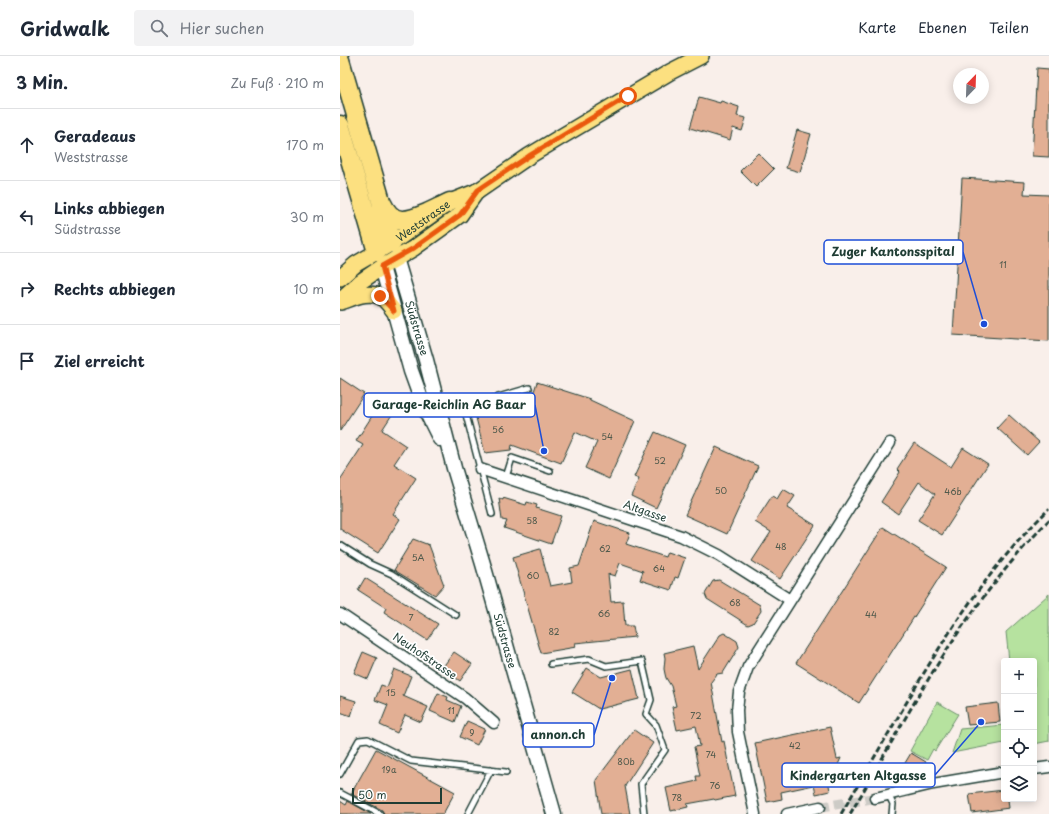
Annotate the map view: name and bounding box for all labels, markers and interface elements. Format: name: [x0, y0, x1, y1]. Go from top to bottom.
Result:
search box: [134, 10, 414, 46]
text: Gridwalk: [20, 14, 110, 42]
text: Hier suchen: [180, 16, 264, 39]
icon: search: [148, 17, 170, 39]
text: Karte: [858, 17, 896, 38]
text: Ebenen: [918, 17, 967, 38]
text: Teilen: [989, 17, 1029, 38]
north arrow: [953, 68, 989, 104]
text: 3 Min.: [16, 69, 68, 95]
text: Zu Fuß · 210 m: [230, 73, 324, 92]
route start: [619, 87, 637, 105]
text: Geradeaus: [54, 124, 136, 147]
icon: ahead: [16, 134, 38, 156]
text: 170 m: [286, 135, 324, 154]
text: Weststrasse: [54, 147, 128, 166]
street label: Weststrasse: [392, 195, 454, 246]
text: Links abbiegen: [54, 196, 165, 219]
icon: left: [16, 206, 38, 228]
text: 30 m: [290, 207, 324, 226]
text: Südstrasse: [54, 219, 121, 238]
callout: Zuger Kantonsspital: [824, 240, 963, 264]
text: Zuger Kantonsspital: [831, 242, 955, 260]
house number: 11: [999, 257, 1007, 271]
text: Rechts abbiegen: [54, 277, 175, 300]
icon: right: [16, 278, 38, 300]
text: 10 m: [294, 279, 324, 298]
route end: [371, 287, 389, 305]
street label: Südstrasse: [401, 298, 433, 358]
text: Ziel erreicht: [54, 349, 145, 372]
icon: arrive: [16, 350, 38, 372]
callout: Garage-Reichlin AG Baar: [364, 393, 535, 417]
text: Garage-Reichlin AG Baar: [372, 395, 527, 413]
house number: 56: [492, 422, 504, 436]
house number: 54: [601, 429, 613, 443]
house number: 52: [654, 453, 666, 467]
house number: 50: [715, 483, 728, 497]
house number: 46b: [944, 484, 962, 498]
street label: Altgasse: [621, 495, 669, 526]
house number: 58: [526, 513, 538, 527]
house number: 48: [775, 539, 787, 553]
house number: 62: [599, 541, 611, 555]
house number: 5A: [412, 550, 424, 564]
house number: 64: [653, 561, 665, 575]
house number: 60: [527, 568, 540, 582]
house number: 68: [729, 595, 741, 609]
house number: 66: [598, 606, 610, 620]
house number: 44: [865, 607, 877, 621]
house number: 7: [408, 610, 414, 624]
street label: Südstrasse: [489, 611, 521, 670]
house number: 82: [548, 624, 560, 638]
street label: Neuhofstrasse: [390, 628, 461, 683]
map controls: [1001, 658, 1037, 802]
button: +: [1001, 658, 1037, 694]
house number: 15: [386, 685, 396, 699]
button: −: [1001, 694, 1037, 730]
house number: 11: [447, 703, 455, 717]
house number: 72: [690, 708, 702, 722]
callout: annon.ch: [523, 723, 594, 747]
house number: 9: [469, 725, 475, 739]
text: annon.ch: [531, 725, 585, 743]
button: locate: [1001, 730, 1037, 766]
house number: 42: [789, 738, 801, 752]
house number: 74: [706, 747, 716, 761]
house number: 80b: [617, 754, 635, 768]
house number: 19a: [382, 762, 397, 776]
callout: Kindergarten Altgasse: [782, 763, 935, 787]
text: Kindergarten Altgasse: [790, 766, 927, 784]
button: layers: [1001, 766, 1037, 802]
house number: 76: [710, 778, 720, 792]
scale bar: [352, 786, 442, 805]
text: 50 m: [358, 786, 387, 803]
house number: 78: [672, 790, 682, 804]

